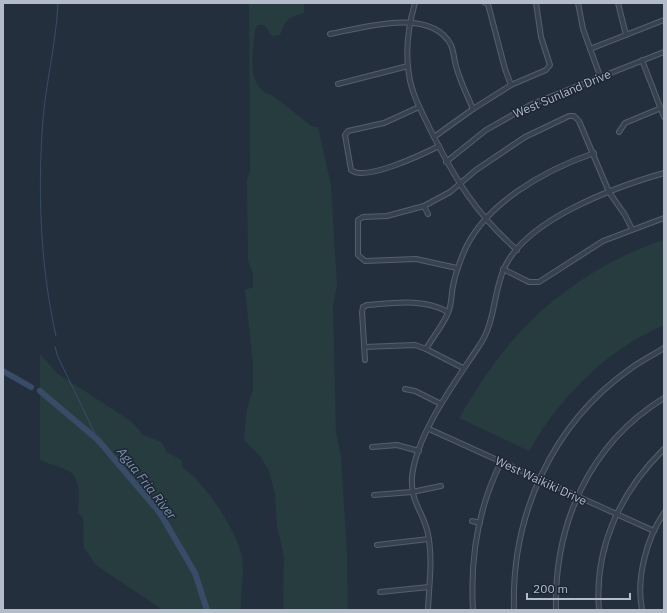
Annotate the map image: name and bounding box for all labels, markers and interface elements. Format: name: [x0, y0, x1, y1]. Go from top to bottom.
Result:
street label: West Sunland Drive: [511, 66, 613, 121]
water label: Agua Fria River: [112, 443, 181, 524]
street label: West Waikiki Drive: [493, 453, 590, 508]
scale bar: [527, 575, 630, 601]
text: 200 m: [533, 581, 568, 596]

